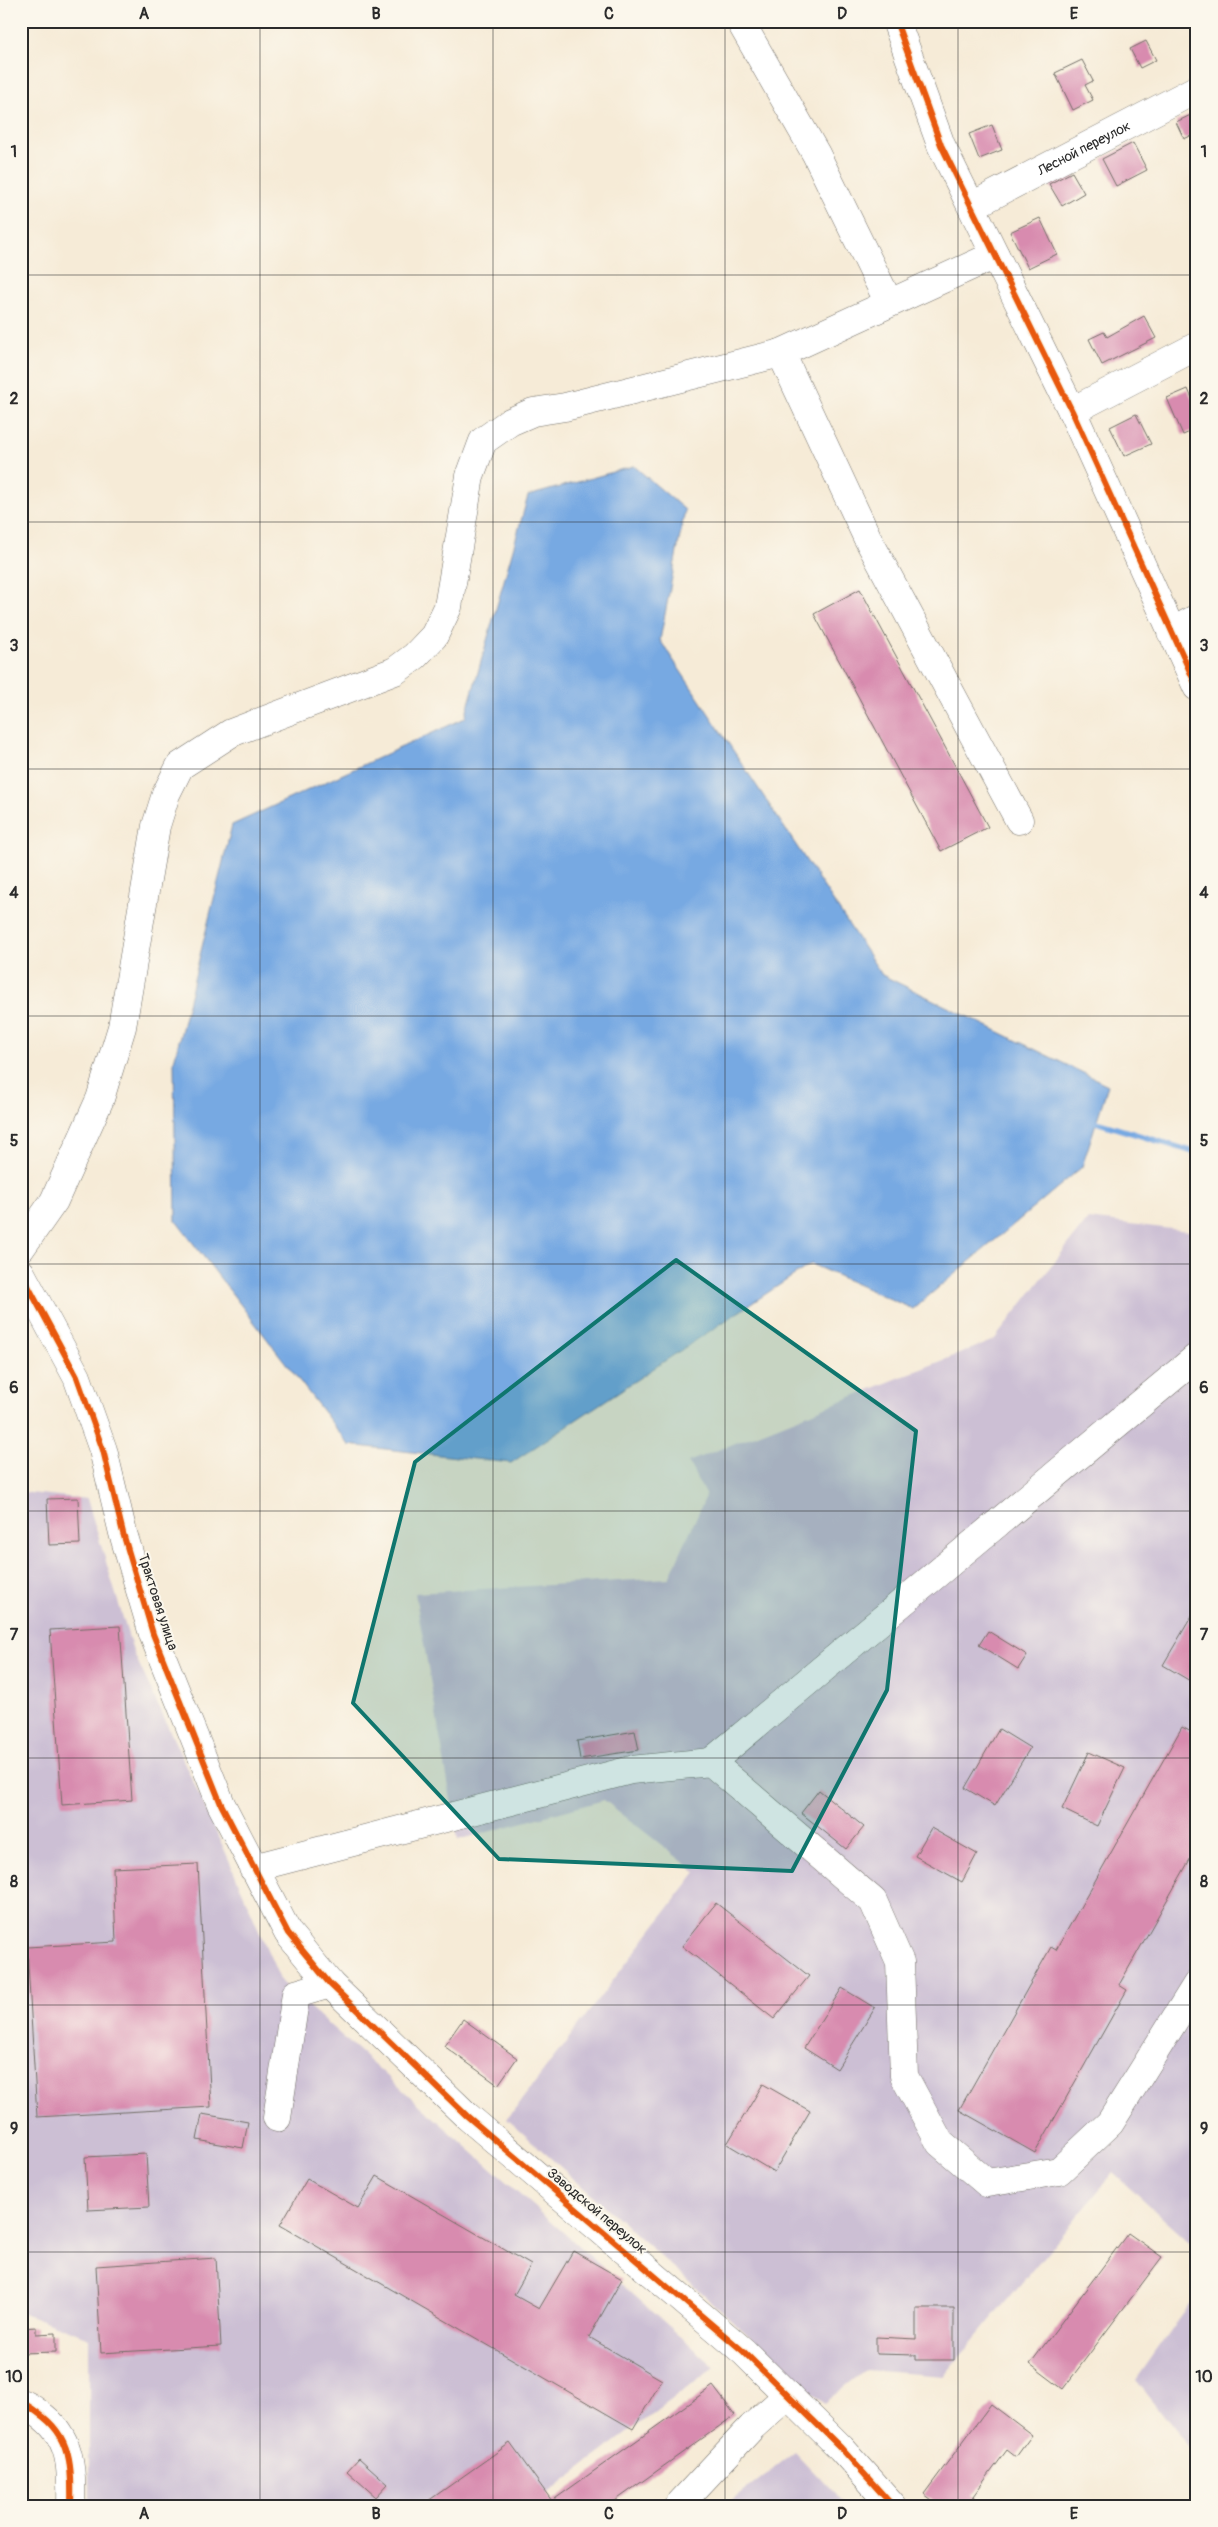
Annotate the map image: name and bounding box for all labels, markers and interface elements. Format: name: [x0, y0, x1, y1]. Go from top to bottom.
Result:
text: A: [139, 4, 150, 24]
text: B: [371, 4, 381, 24]
text: C: [604, 4, 614, 24]
text: D: [837, 4, 847, 24]
text: E: [1070, 4, 1079, 24]
street label: Лесной переулок: [1034, 117, 1133, 180]
text: 1: [11, 142, 17, 162]
text: 1: [1201, 142, 1207, 162]
text: 2: [10, 389, 19, 409]
text: 2: [1200, 389, 1209, 409]
text: 3: [10, 636, 19, 656]
text: 3: [1200, 636, 1209, 656]
text: 4: [9, 883, 19, 903]
text: 4: [1199, 883, 1209, 903]
text: 5: [10, 1131, 19, 1151]
text: 5: [1200, 1131, 1209, 1151]
text: 6: [9, 1378, 19, 1398]
text: 6: [1199, 1378, 1209, 1398]
street label: Трактовая улица: [134, 1552, 182, 1652]
text: 7: [10, 1625, 19, 1645]
text: 7: [1200, 1625, 1209, 1645]
text: 8: [10, 1872, 18, 1892]
text: 8: [1200, 1872, 1208, 1892]
text: 9: [10, 2119, 18, 2139]
text: 9: [1200, 2119, 1208, 2139]
street label: Заводской переулок: [544, 2164, 650, 2258]
text: 10: [5, 2367, 23, 2387]
text: 10: [1195, 2367, 1213, 2387]
text: A: [139, 2504, 150, 2524]
text: B: [371, 2504, 381, 2524]
text: C: [604, 2504, 614, 2524]
text: D: [837, 2504, 847, 2524]
text: E: [1070, 2504, 1079, 2524]

